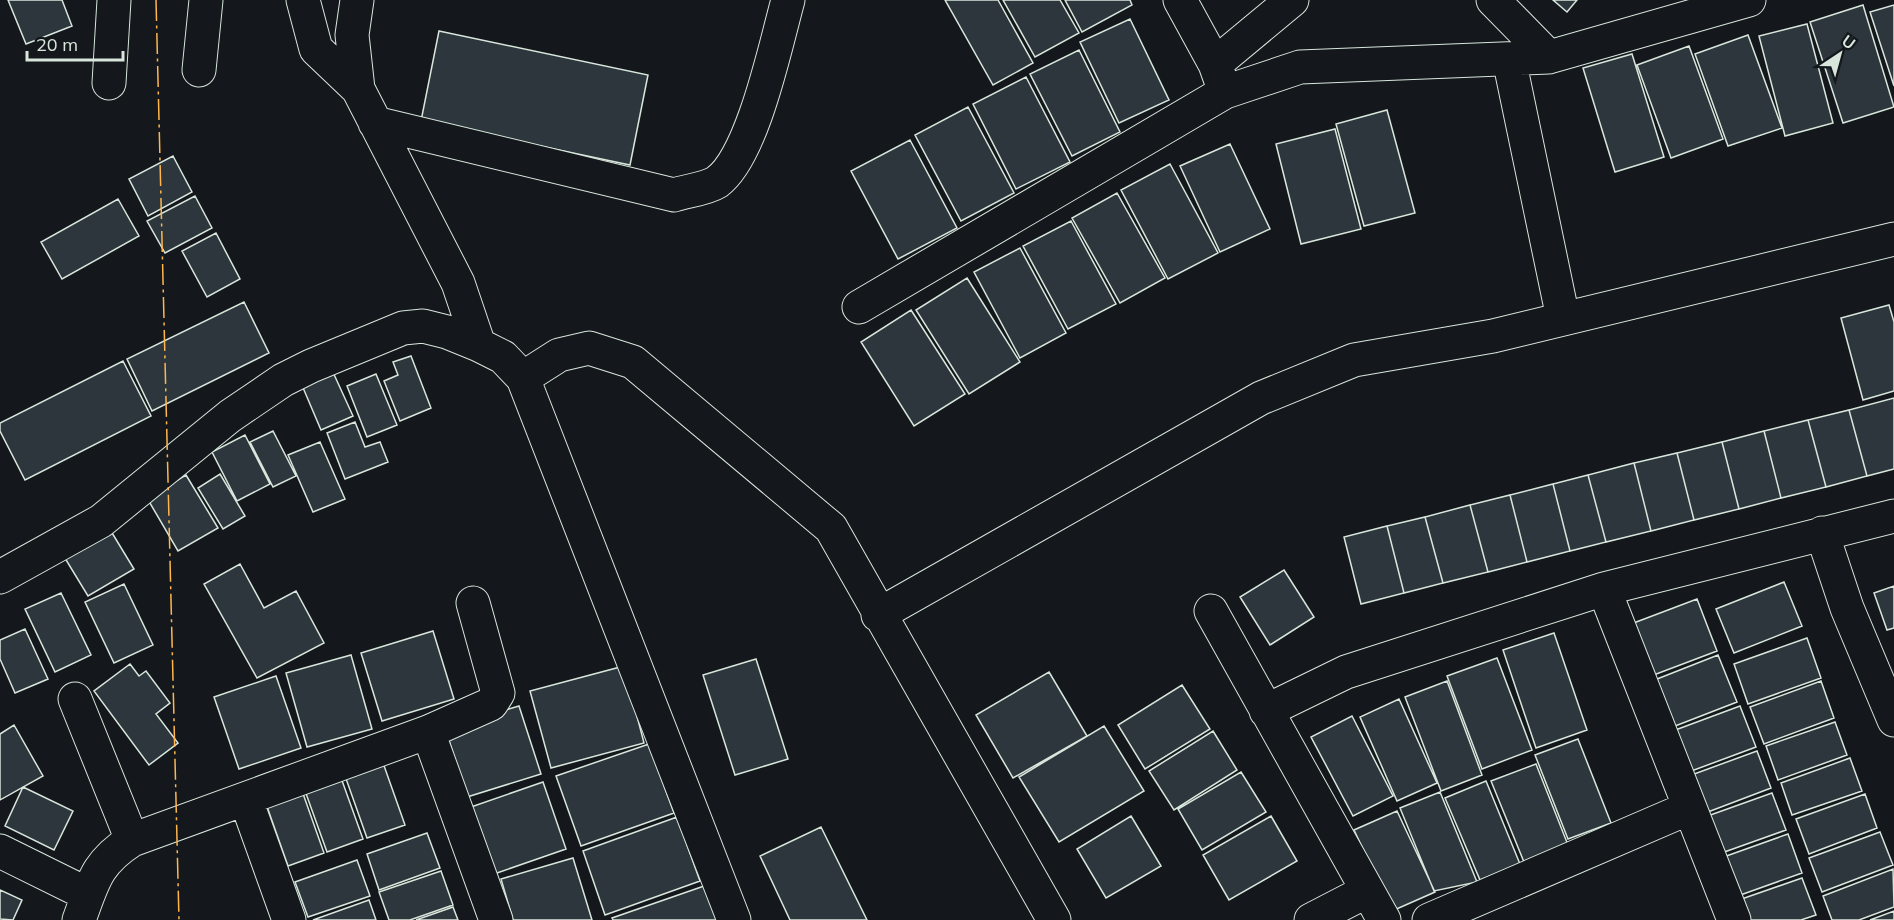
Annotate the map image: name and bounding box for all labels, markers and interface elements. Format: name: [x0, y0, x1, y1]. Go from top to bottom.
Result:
scale bar: [27, 24, 123, 62]
north arrow: [1810, 24, 1870, 84]
text: U: [1838, 30, 1859, 53]
text: 20 m: [36, 33, 78, 56]

